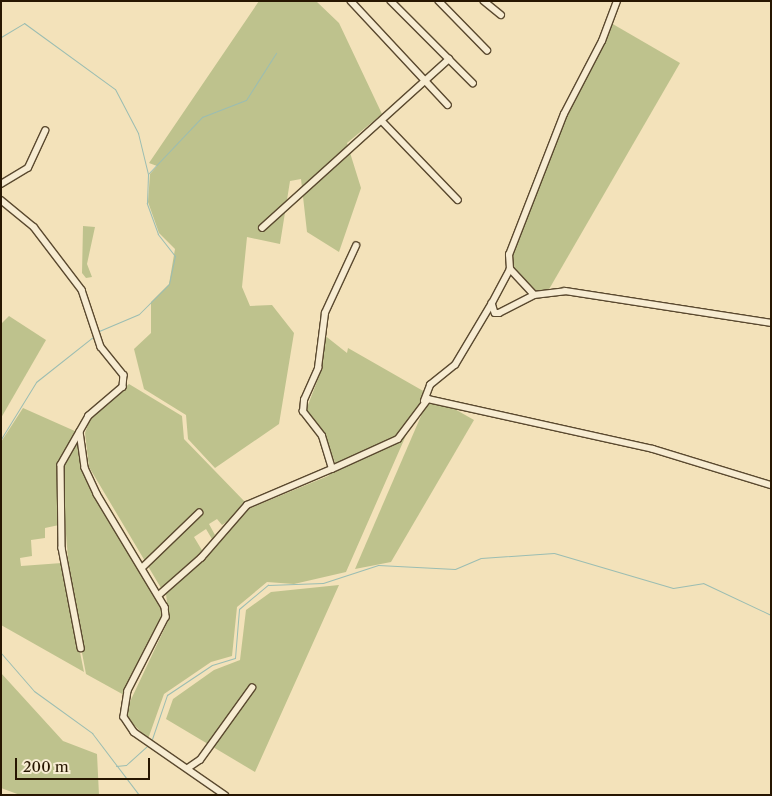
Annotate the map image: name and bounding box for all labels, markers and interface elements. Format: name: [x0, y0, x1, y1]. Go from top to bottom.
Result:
scale bar: [18, 748, 152, 780]
text: 200 m: [23, 757, 69, 776]

